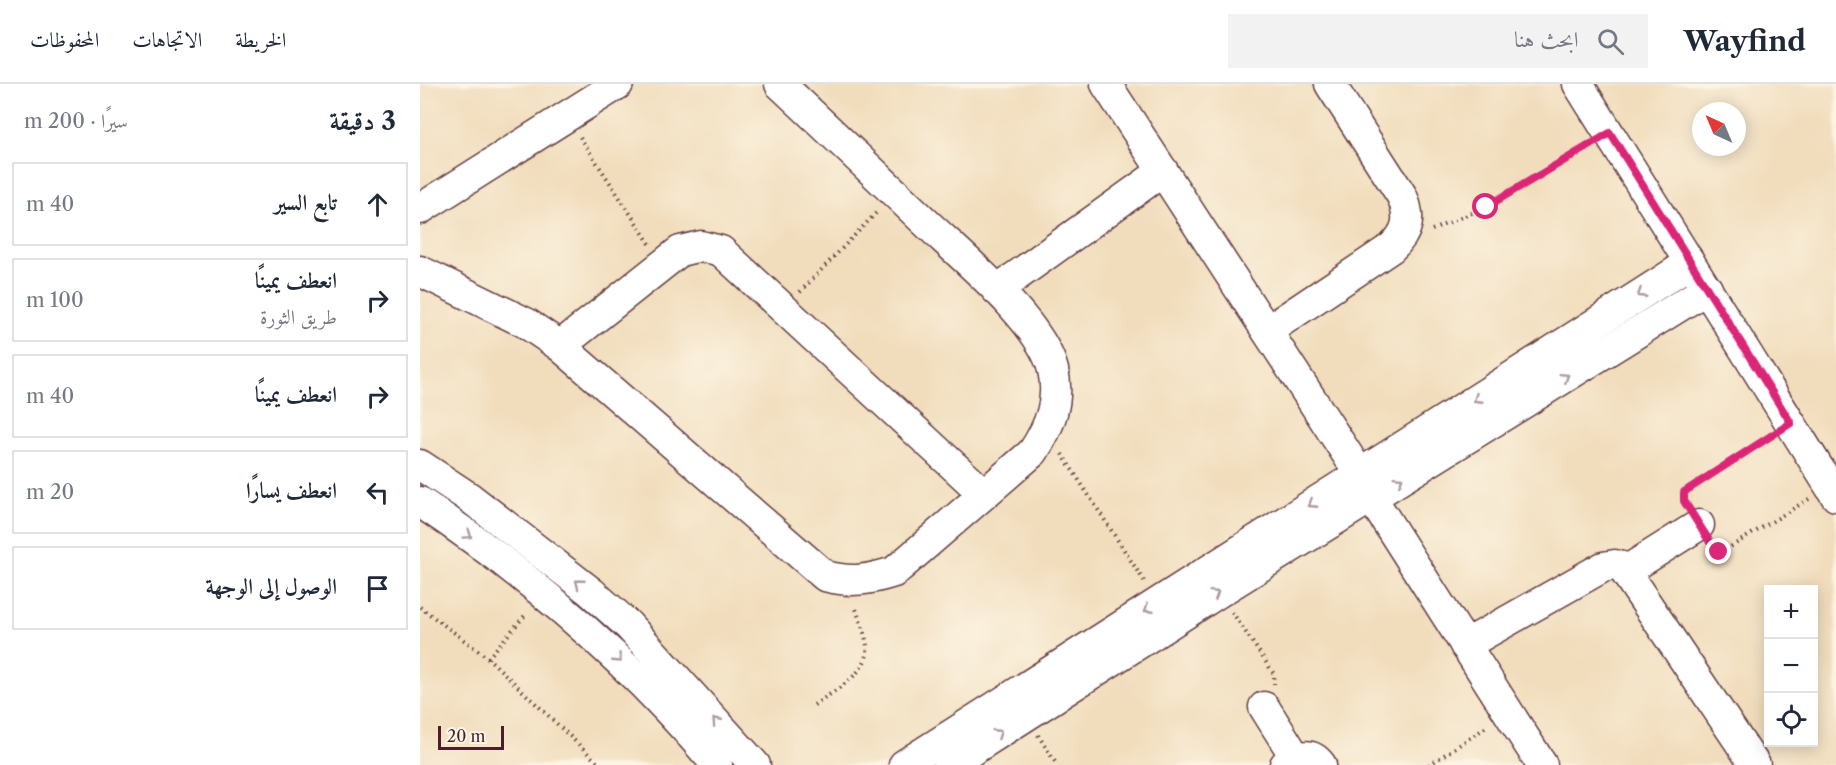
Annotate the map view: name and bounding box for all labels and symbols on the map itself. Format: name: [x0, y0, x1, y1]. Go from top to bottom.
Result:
north arrow: [1692, 102, 1746, 156]
route start: [1472, 193, 1498, 219]
one-way arrow: [1637, 287, 1647, 299]
one-way arrow: [1559, 373, 1569, 385]
one-way arrow: [1473, 392, 1483, 404]
one-way arrow: [1393, 475, 1403, 487]
one-way arrow: [1308, 497, 1319, 508]
one-way arrow: [461, 528, 472, 539]
route end: [1705, 538, 1731, 564]
one-way arrow: [575, 579, 586, 590]
one-way arrow: [1209, 589, 1219, 601]
one-way arrow: [1144, 602, 1154, 614]
one-way arrow: [611, 651, 622, 662]
one-way arrow: [712, 718, 723, 728]
scale bar: [438, 723, 504, 750]
one-way arrow: [991, 729, 1002, 740]

